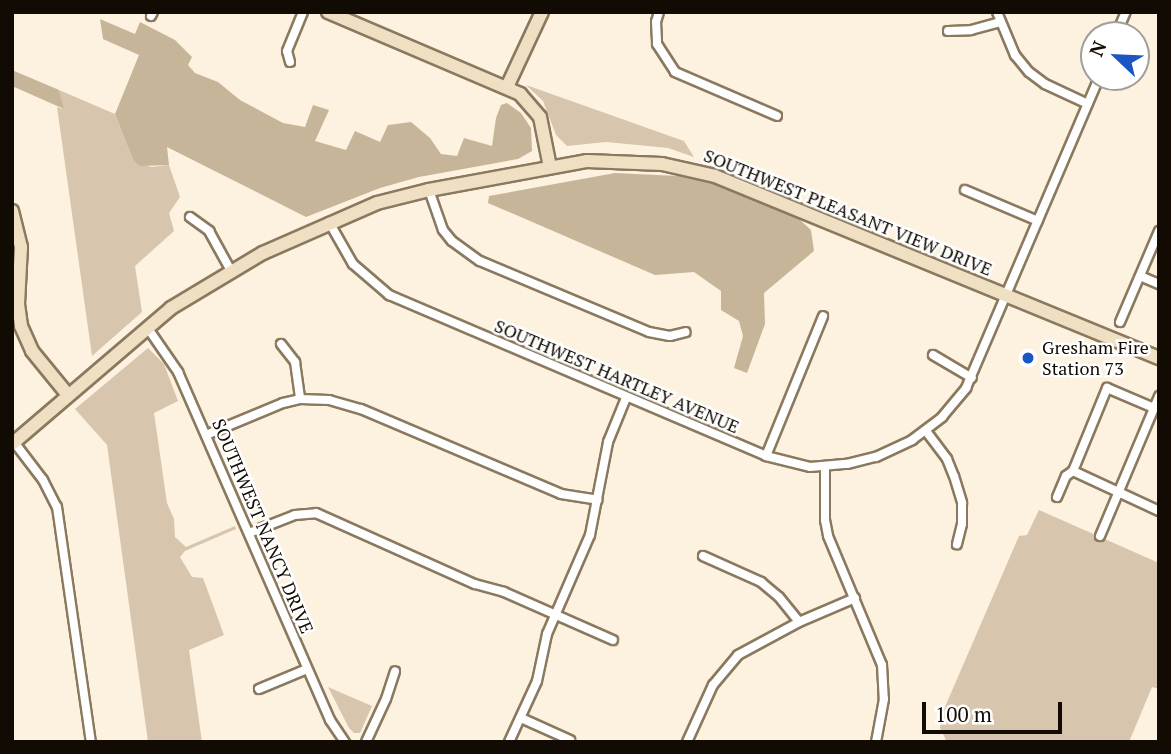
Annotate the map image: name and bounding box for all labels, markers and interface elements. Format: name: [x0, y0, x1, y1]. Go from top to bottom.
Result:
north arrow: [1080, 21, 1150, 91]
text: N: [1083, 37, 1111, 60]
street label: SOUTHWEST PLEASANT VIEW DRIVE: [701, 144, 995, 280]
street label: SOUTHWEST HARTLEY AVENUE: [491, 314, 743, 438]
place label: Gresham Fire Station 73: [1042, 337, 1149, 380]
marker: Gresham Fire Station 73: [1020, 350, 1036, 366]
street label: SOUTHWEST NANCY DRIVE: [208, 416, 318, 636]
scale bar: [926, 688, 1066, 732]
text: 100 m: [935, 700, 992, 728]

